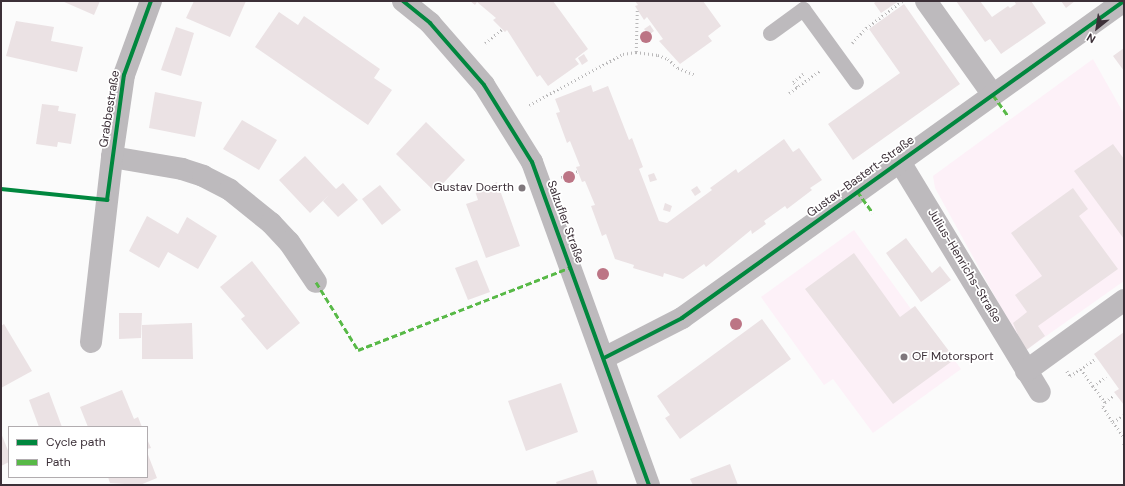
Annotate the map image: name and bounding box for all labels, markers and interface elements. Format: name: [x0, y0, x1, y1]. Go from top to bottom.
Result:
north arrow: [1077, 8, 1117, 48]
text: N: [1084, 30, 1098, 46]
street label: Grabbestraße: [97, 69, 123, 149]
street label: Gustav-Bastert-Straße: [804, 133, 918, 221]
street label: Salzufler Straße: [543, 179, 587, 265]
place label: Gustav Doerth: [434, 181, 514, 195]
marker: Gustav Doerth: [517, 183, 527, 193]
street label: Julius-Henrichs-Straße: [924, 206, 1004, 326]
place label: OF Motorsport: [912, 350, 994, 364]
marker: OF Motorsport: [899, 352, 909, 362]
legend: [8, 426, 148, 478]
text: Cycle path: [46, 434, 106, 450]
text: Path: [46, 454, 71, 470]

